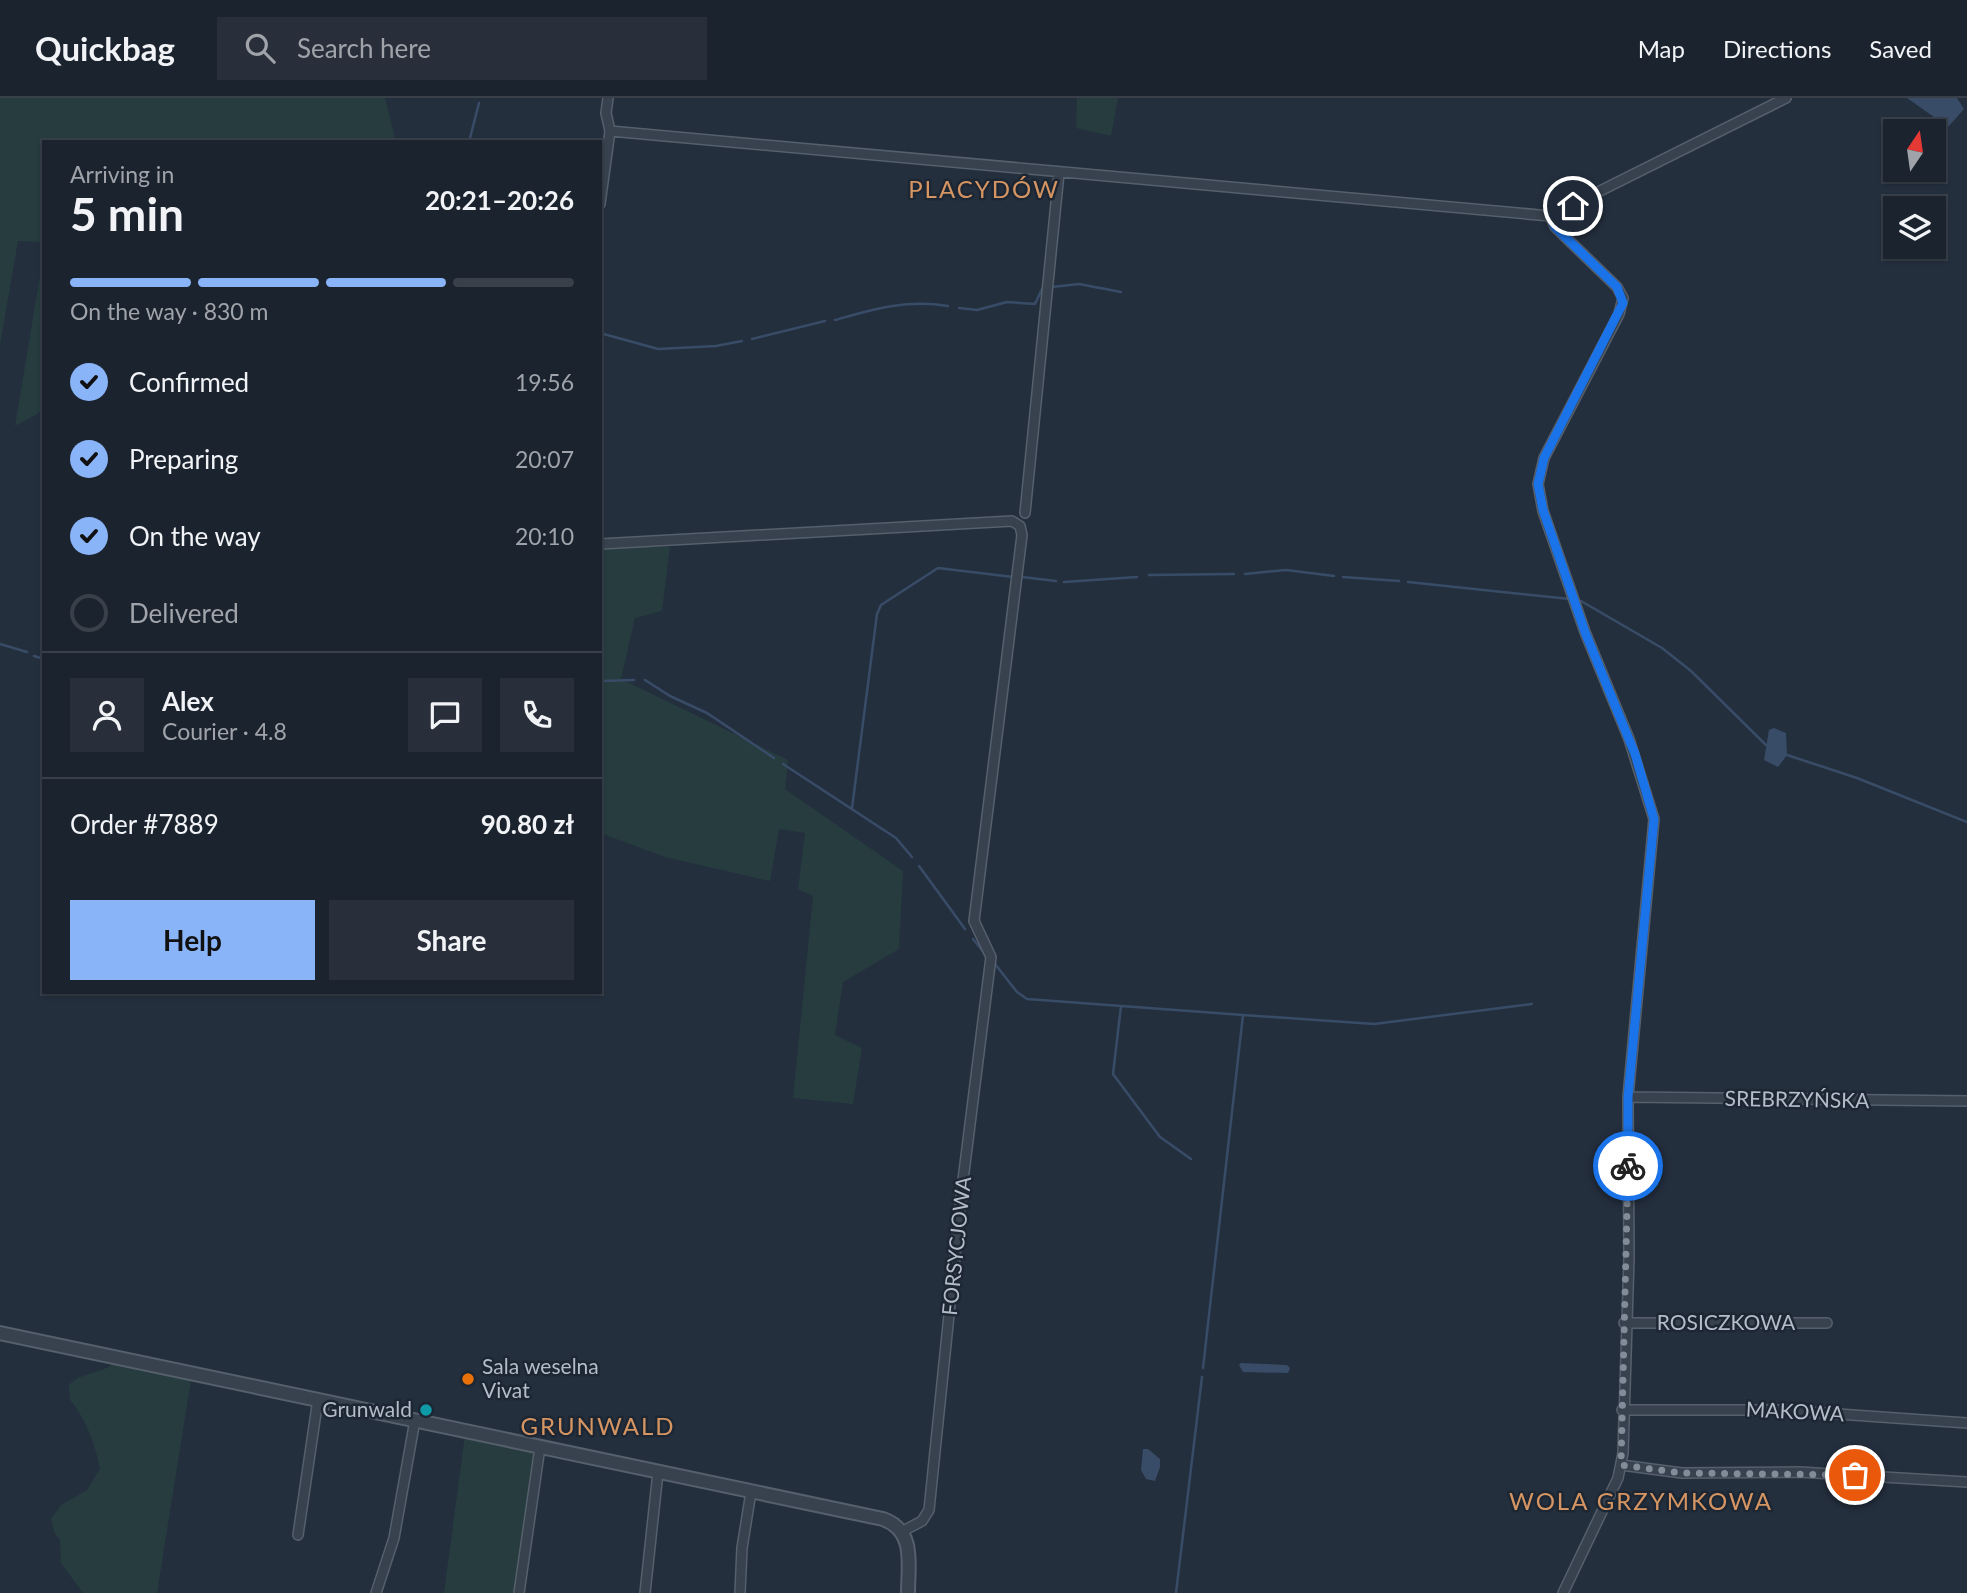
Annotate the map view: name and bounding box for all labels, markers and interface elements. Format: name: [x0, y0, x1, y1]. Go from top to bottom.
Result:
search box: [217, 17, 707, 80]
text: Quickbag: [35, 28, 175, 68]
icon: search: [241, 29, 279, 67]
text: Search here: [297, 32, 431, 64]
text: Map: [1638, 34, 1685, 63]
text: Directions: [1723, 34, 1831, 63]
text: Saved: [1869, 34, 1932, 63]
north arrow: [1883, 119, 1946, 182]
map controls: [1883, 119, 1946, 259]
text: Arriving in: [70, 160, 174, 188]
district label: PLACYDÓW: [908, 174, 1060, 203]
pin: [1543, 176, 1603, 236]
text: 20:21–20:26: [425, 184, 574, 216]
text: 5 min: [70, 186, 184, 241]
icon: home: [1554, 187, 1592, 225]
button: layers: [1883, 196, 1946, 259]
text: On the way · 830 m: [70, 297, 269, 325]
icon: check: [70, 363, 108, 401]
text: Confirmed: [129, 366, 249, 398]
text: 19:56: [515, 368, 574, 396]
icon: check: [70, 440, 108, 478]
text: Preparing: [129, 443, 238, 475]
text: 20:07: [515, 445, 574, 473]
icon: check: [70, 517, 108, 555]
text: On the way: [129, 520, 261, 552]
text: 20:10: [515, 522, 574, 550]
text: Delivered: [129, 597, 239, 629]
button: person: [70, 678, 144, 752]
button: chat: [408, 678, 482, 752]
button: phone: [500, 678, 574, 752]
text: Alex: [162, 685, 214, 717]
text: Courier · 4.8: [162, 717, 287, 745]
text: Order #7889: [70, 808, 219, 840]
text: 90.80 zł: [481, 808, 574, 840]
button: Help: [70, 900, 315, 980]
button: Share: [329, 900, 574, 980]
street label: SREBRZYŃSKA: [1724, 1085, 1870, 1112]
courier: [1593, 1131, 1663, 1201]
icon: bike: [1609, 1147, 1647, 1185]
street label: FORSYCJOWA: [936, 1174, 975, 1317]
street label: ROSICZKOWA: [1657, 1309, 1796, 1334]
place label: Sala weselna Vivat: [482, 1353, 599, 1402]
marker: Sala weselna Vivat: [460, 1371, 476, 1387]
street label: MAKOWA: [1745, 1395, 1846, 1426]
place label: Grunwald: [322, 1396, 412, 1421]
marker: Grunwald: [418, 1402, 434, 1418]
district label: GRUNWALD: [520, 1411, 676, 1440]
pin: [1825, 1445, 1885, 1505]
icon: bag: [1836, 1456, 1874, 1494]
district label: WOLA GRZYMKOWA: [1509, 1486, 1773, 1515]

